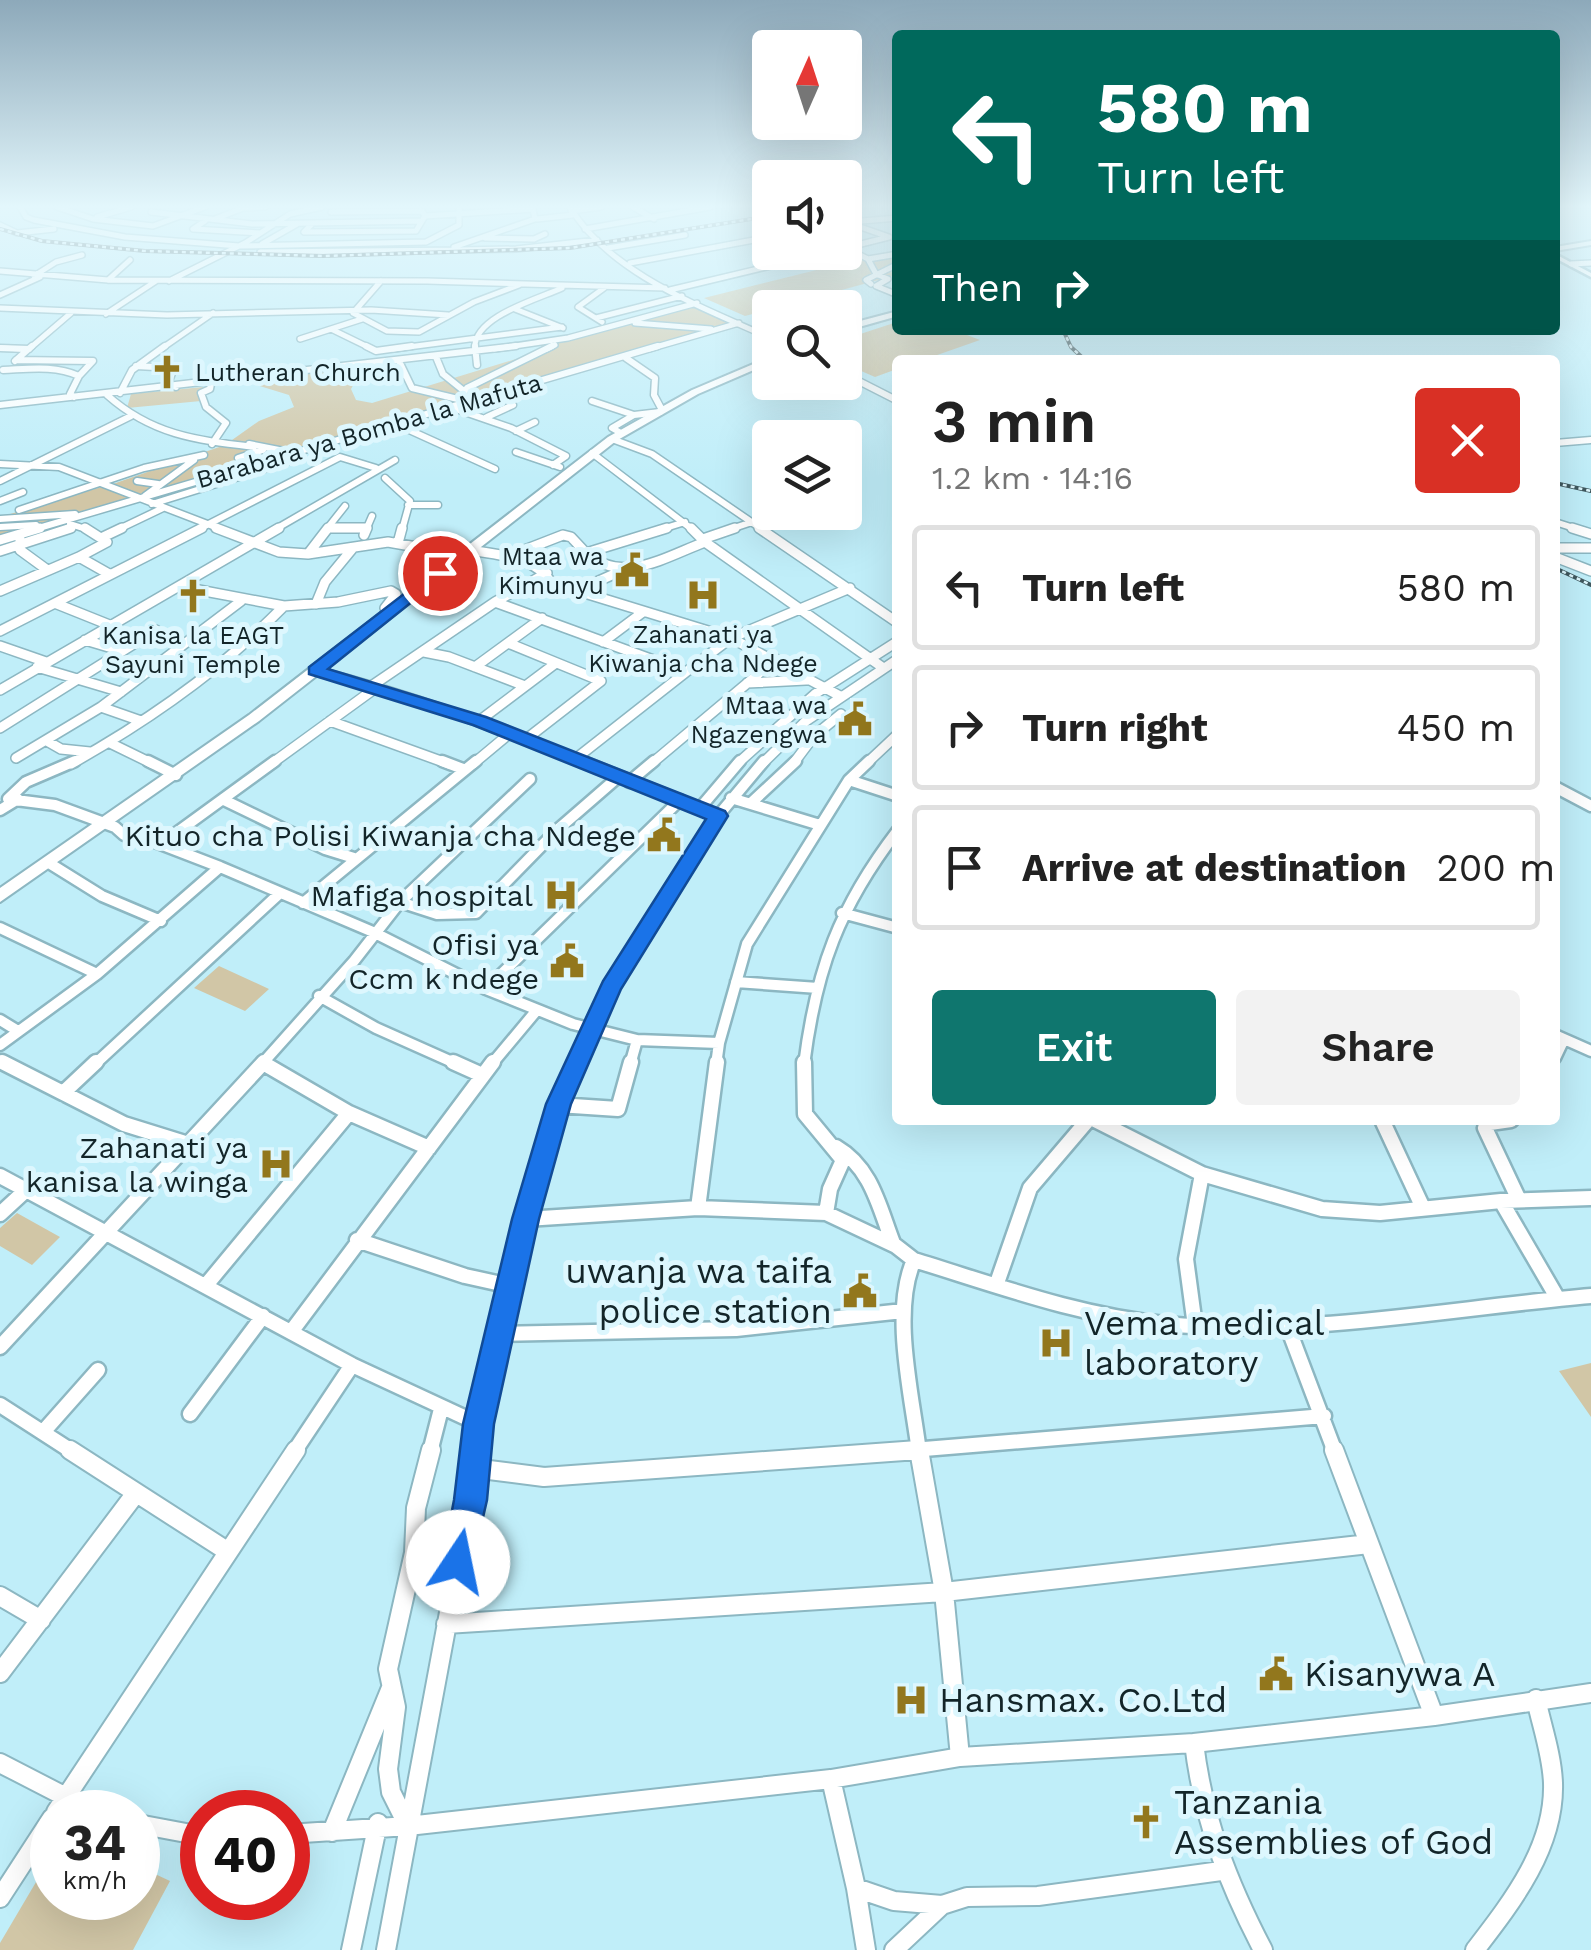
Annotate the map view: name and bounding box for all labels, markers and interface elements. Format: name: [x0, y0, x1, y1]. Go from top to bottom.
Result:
north arrow: [752, 30, 862, 140]
map controls: [752, 30, 862, 530]
text: 580 m: [1097, 67, 1313, 149]
icon: left: [932, 70, 1062, 200]
text: Turn left: [1097, 151, 1284, 204]
button: sound: [752, 160, 862, 270]
icon: right: [1043, 260, 1098, 315]
text: Then: [932, 266, 1023, 310]
button: search: [752, 290, 862, 400]
church icon: Lutheran Church: [148, 353, 186, 391]
place label: Lutheran Church: [195, 358, 401, 387]
street label: Barabara ya Bomba la Mafuta: [193, 368, 545, 494]
text: 3 min: [932, 386, 1096, 457]
button: close: [1415, 388, 1520, 493]
button: layers: [752, 420, 862, 530]
text: 1.2 km · 14:16: [932, 459, 1133, 497]
pin: [398, 531, 483, 616]
place label: Mtaa wa Kimunyu: [498, 542, 604, 600]
icon: arrive: [413, 546, 468, 601]
public building icon: Mtaa wa Kimunyu: [613, 551, 651, 589]
icon: left: [937, 560, 992, 615]
text: Turn left: [1022, 566, 1184, 610]
text: 580 m: [1397, 566, 1515, 610]
hospital icon: Zahanati ya Kiwanja cha Ndege: [684, 576, 722, 614]
church icon: Kanisa la EAGT Sayuni Temple: [174, 577, 212, 615]
place label: Zahanati ya Kiwanja cha Ndege: [588, 620, 818, 678]
place label: Kanisa la EAGT Sayuni Temple: [102, 621, 284, 679]
place label: Mtaa wa Ngazengwa: [691, 691, 827, 749]
public building icon: Mtaa wa Ngazengwa: [836, 700, 874, 738]
icon: right: [937, 700, 992, 755]
text: Turn right: [1022, 706, 1208, 750]
text: 450 m: [1397, 706, 1515, 750]
public building icon: Kituo cha Polisi Kiwanja cha Ndege: [645, 816, 683, 854]
place label: Kituo cha Polisi Kiwanja cha Ndege: [124, 818, 636, 853]
icon: arrive: [937, 840, 992, 895]
text: Arrive at destination: [1022, 846, 1407, 890]
text: 200 m: [1437, 846, 1555, 890]
hospital icon: Mafiga hospital: [542, 876, 580, 914]
place label: Mafiga hospital: [311, 878, 533, 913]
place label: Ofisi ya Ccm k ndege: [348, 927, 539, 996]
public building icon: Ofisi ya Ccm k ndege: [548, 942, 586, 980]
button: Exit: [932, 990, 1216, 1105]
button: Share: [1236, 990, 1520, 1105]
place label: Zahanati ya kanisa la winga: [26, 1130, 248, 1199]
hospital icon: Zahanati ya kanisa la winga: [257, 1145, 295, 1183]
place label: uwanja wa taifa police station: [565, 1250, 832, 1332]
public building icon: uwanja wa taifa police station: [841, 1272, 879, 1310]
place label: Vema medical laboratory: [1084, 1302, 1325, 1384]
hospital icon: Vema medical laboratory: [1037, 1324, 1075, 1362]
position arrow: [406, 1510, 510, 1614]
place label: Kisanywa A: [1304, 1653, 1495, 1695]
public building icon: Kisanywa A: [1257, 1655, 1295, 1693]
place label: Hansmax. Co.Ltd: [939, 1679, 1227, 1721]
hospital icon: Hansmax. Co.Ltd: [892, 1681, 930, 1719]
place label: Tanzania Assemblies of God: [1174, 1781, 1493, 1863]
speed limit sign: 40: [180, 1790, 310, 1920]
church icon: Tanzania Assemblies of God: [1127, 1803, 1165, 1841]
text: 34: [64, 1813, 126, 1872]
text: km/h: [63, 1866, 127, 1895]

